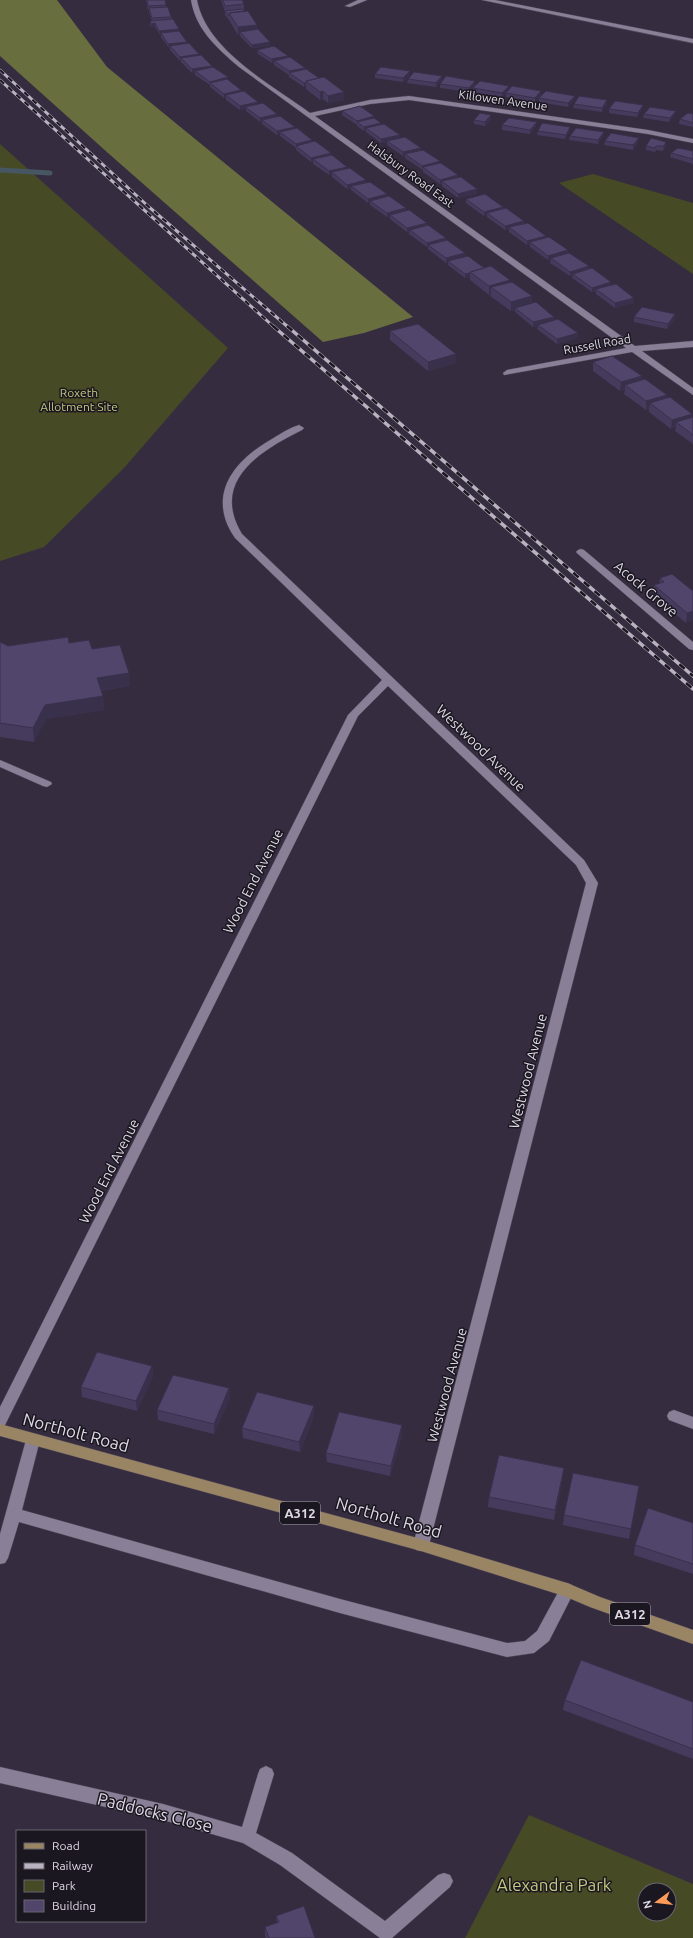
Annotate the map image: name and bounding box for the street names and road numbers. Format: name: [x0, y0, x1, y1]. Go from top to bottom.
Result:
street label: Killowen Avenue: [458, 87, 548, 113]
street label: Halsbury Road East: [365, 138, 457, 210]
street label: Russell Road: [562, 332, 632, 356]
street label: Acock Grove: [611, 558, 681, 620]
street label: Westwood Avenue: [433, 701, 529, 795]
street label: Wood End Avenue: [220, 826, 286, 936]
street label: Westwood Avenue: [506, 1012, 550, 1130]
street label: Wood End Avenue: [76, 1116, 142, 1226]
street label: Westwood Avenue: [424, 1326, 470, 1444]
street label: Northolt Road: [21, 1409, 131, 1455]
street label: Northolt Road: [334, 1493, 444, 1541]
road number: A312: [280, 1502, 320, 1524]
road number: A312: [610, 1603, 650, 1625]
street label: Paddocks Close: [95, 1789, 215, 1835]

